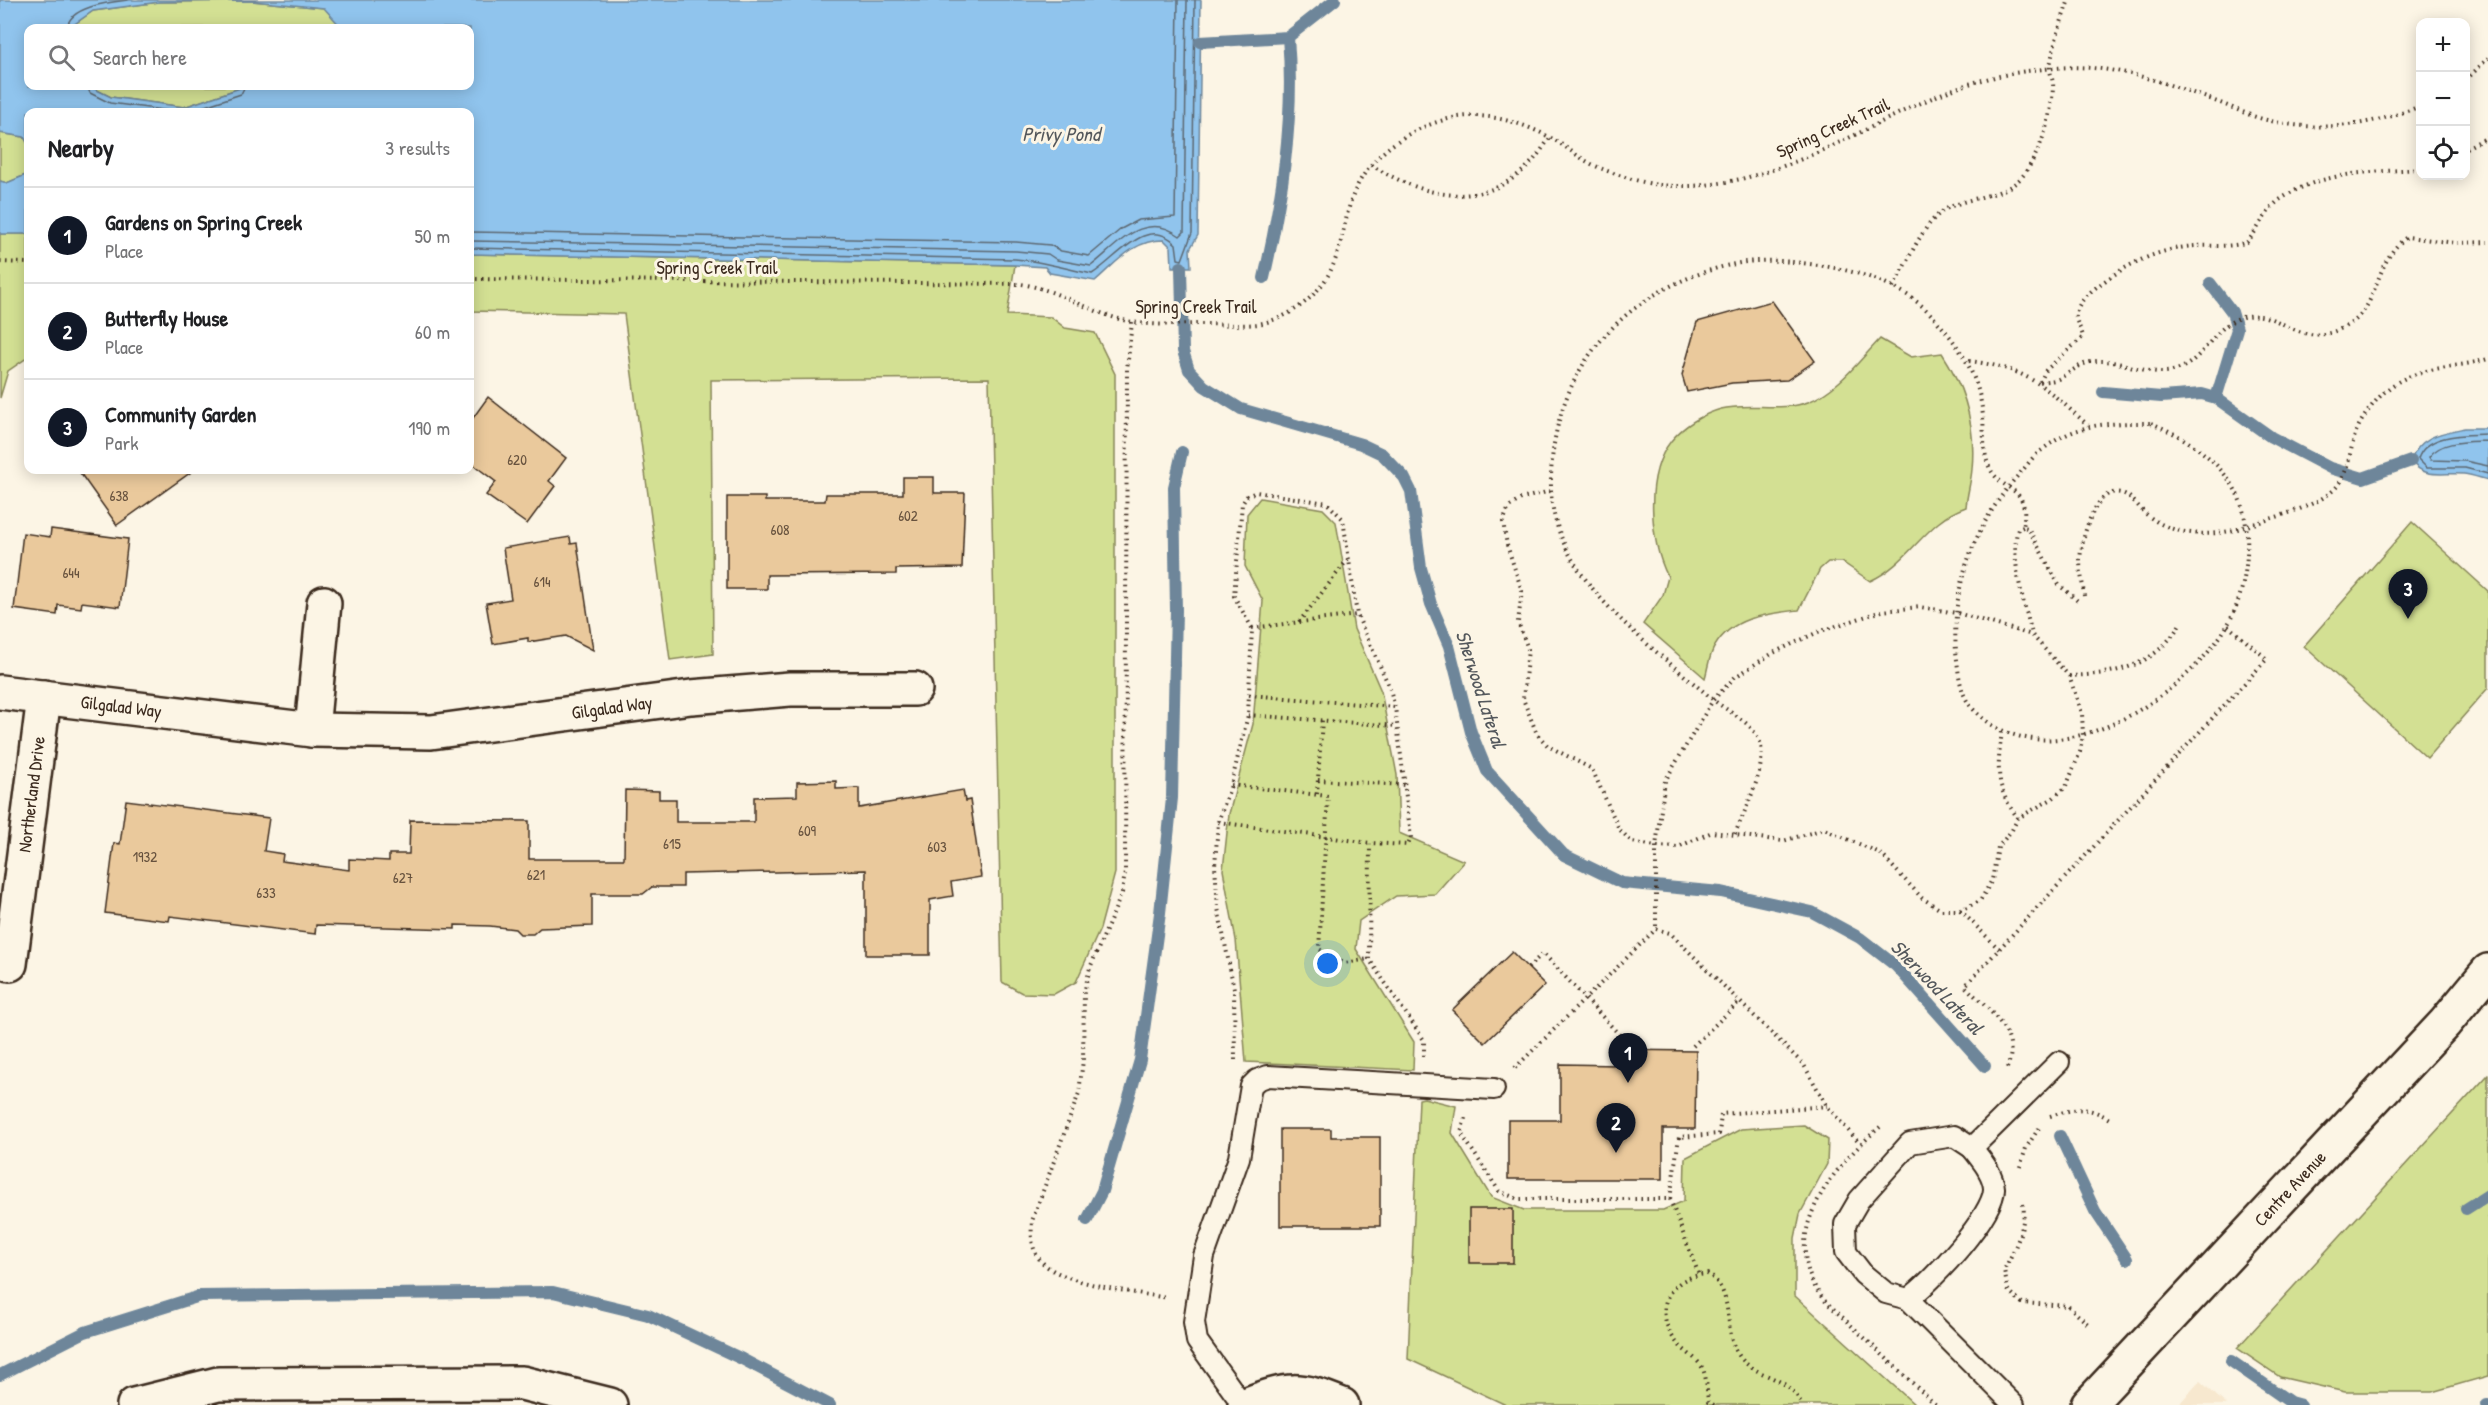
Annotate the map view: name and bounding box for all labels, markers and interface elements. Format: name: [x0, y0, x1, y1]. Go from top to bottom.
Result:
map controls: [2416, 18, 2470, 180]
button: +: [2416, 18, 2470, 72]
search box: [24, 24, 474, 90]
icon: search: [45, 41, 78, 74]
text: Search here: [93, 42, 187, 72]
button: −: [2416, 72, 2470, 126]
street label: Spring Creek Trail: [1772, 91, 1893, 164]
water label: Privy Pond: [1022, 120, 1103, 148]
button: locate: [2416, 126, 2470, 180]
text: Nearby: [48, 130, 114, 165]
text: 3 results: [385, 134, 450, 161]
text: Gardens on Spring Creek: [105, 207, 302, 237]
text: 1: [64, 222, 71, 249]
text: 50 m: [414, 222, 450, 249]
text: Place: [105, 237, 144, 264]
street label: Spring Creek Trail: [656, 255, 778, 280]
street label: Spring Creek Trail: [1135, 294, 1257, 319]
text: Butterfly House: [105, 303, 228, 333]
text: 2: [63, 318, 72, 345]
text: 60 m: [415, 318, 450, 345]
text: Place: [105, 333, 144, 360]
text: Community Garden: [105, 399, 256, 429]
text: 3: [63, 414, 72, 441]
text: 190 m: [408, 414, 450, 441]
text: Park: [105, 429, 138, 456]
house number: 620: [507, 449, 527, 470]
house number: 638: [109, 485, 129, 506]
house number: 602: [898, 505, 918, 526]
house number: 608: [770, 519, 790, 540]
house number: 644: [62, 562, 80, 583]
pin: 3: [2388, 570, 2428, 619]
house number: 614: [533, 571, 551, 592]
water label: Sherwood Lateral: [1450, 627, 1514, 753]
street label: Gilgalad Way: [79, 689, 163, 724]
street label: Gilgalad Way: [570, 689, 654, 725]
street label: Northerland Drive: [11, 735, 51, 854]
house number: 609: [798, 820, 817, 841]
house number: 615: [663, 833, 682, 854]
house number: 603: [927, 836, 947, 857]
house number: 1932: [133, 846, 157, 867]
house number: 621: [527, 864, 545, 885]
house number: 627: [393, 867, 413, 888]
house number: 633: [256, 882, 276, 903]
water label: Sherwood Lateral: [1885, 933, 1991, 1041]
your location: [1313, 949, 1342, 978]
pin: 1: [1608, 1034, 1648, 1083]
pin: 2: [1596, 1104, 1636, 1153]
street label: Centre Avenue: [2248, 1145, 2331, 1232]

